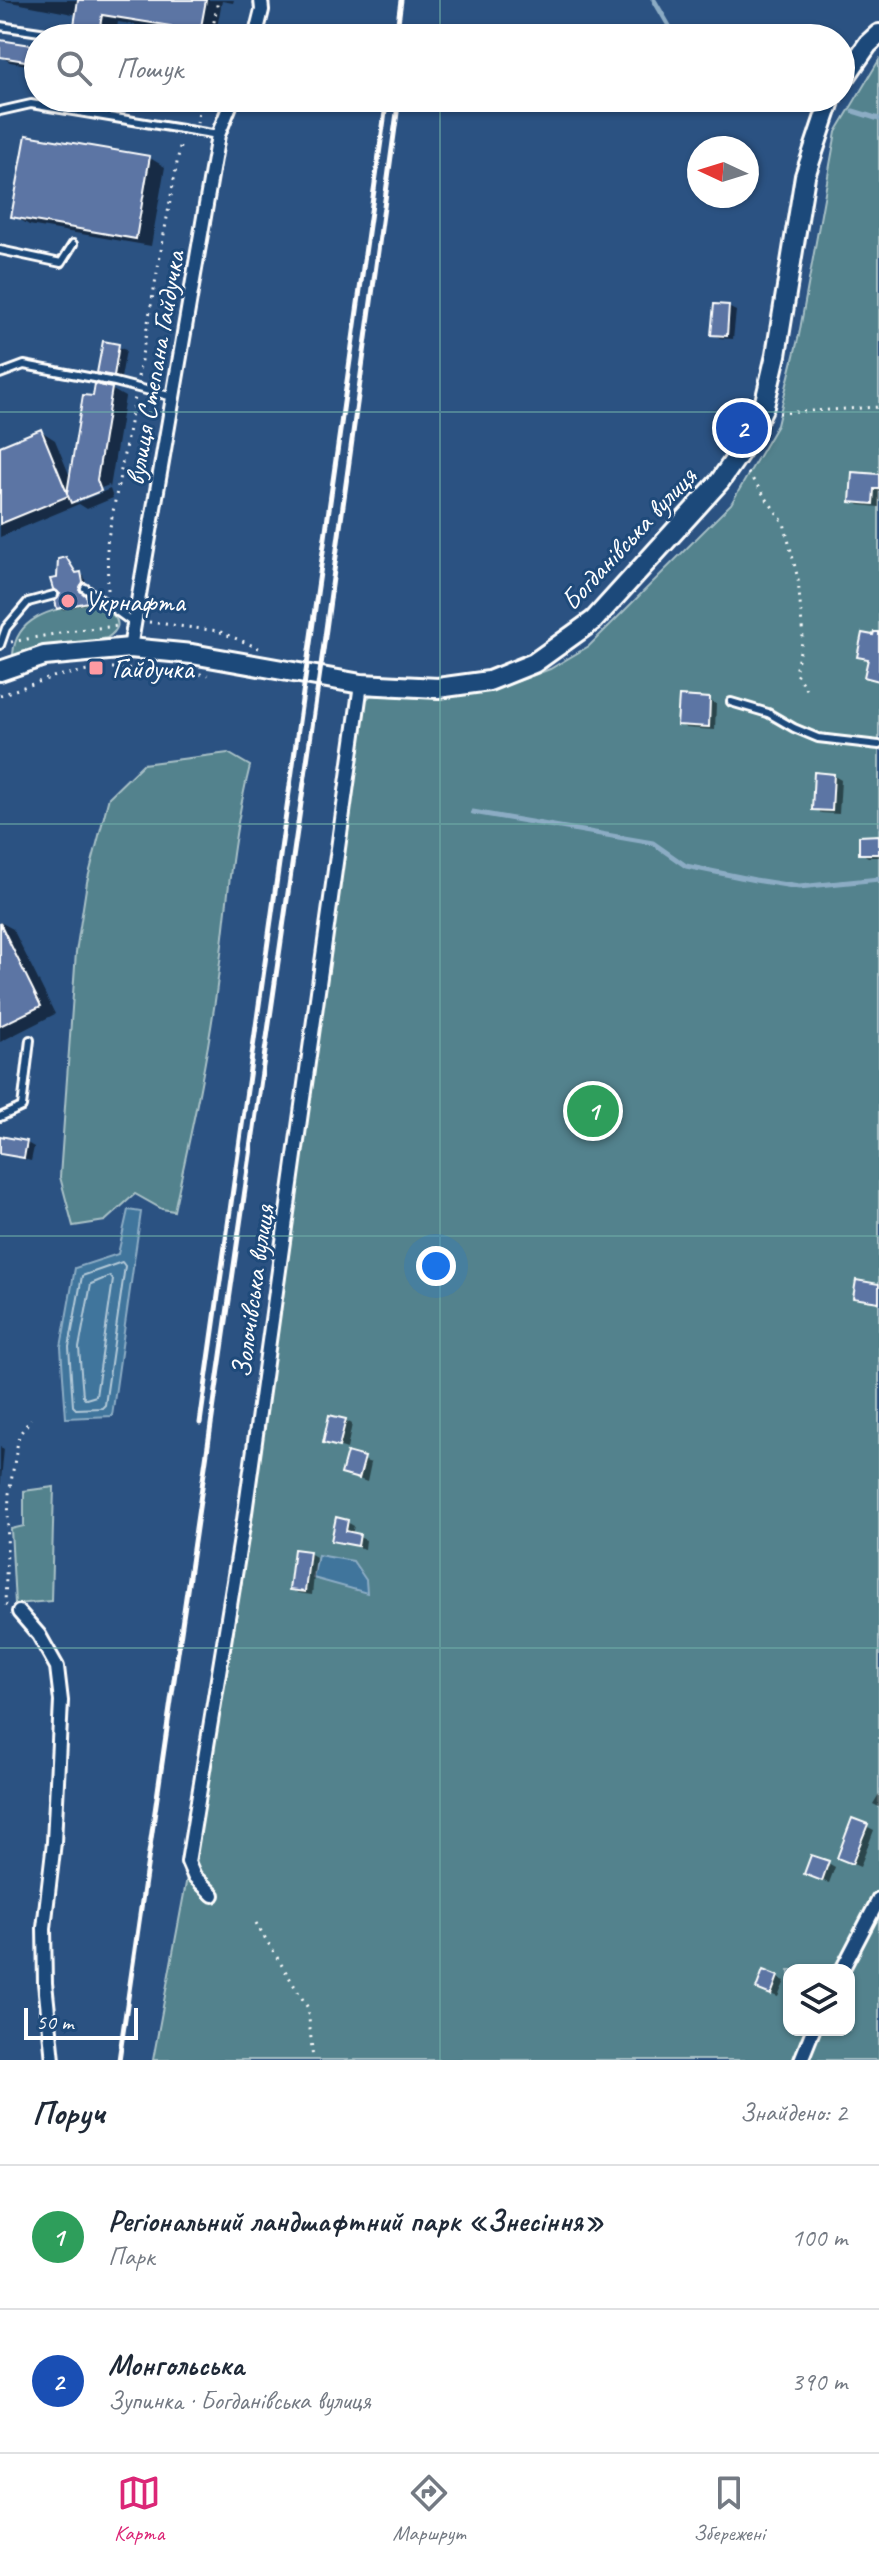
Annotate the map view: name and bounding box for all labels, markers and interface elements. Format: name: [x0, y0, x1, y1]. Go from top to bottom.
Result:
search box: [24, 24, 855, 112]
icon: search: [52, 46, 96, 90]
text: Пошук: [116, 49, 183, 87]
north arrow: [687, 136, 759, 208]
street label: вулиця Степана Гайдучка: [117, 247, 193, 488]
pin: 2: [716, 398, 768, 458]
street label: Богданівська вулиця: [553, 459, 704, 617]
place label: Укрнафта: [84, 584, 186, 619]
marker: Укрнафта: [59, 592, 77, 610]
place label: Гайдучка: [112, 651, 195, 686]
marker: Гайдучка: [87, 659, 105, 677]
pin: 1: [567, 1081, 619, 1141]
street label: Золочівська вулиця: [223, 1202, 282, 1380]
your location: [416, 1246, 456, 1286]
map controls: [783, 1964, 855, 2036]
button: layers: [783, 1964, 855, 2036]
scale bar: [24, 2004, 138, 2040]
text: 50 m: [36, 2008, 73, 2036]
text: Поруч: [32, 2091, 105, 2134]
text: Знайдено: 2: [740, 2096, 847, 2129]
text: Регіональний ландшафтний парк «Знесіння»: [108, 2202, 604, 2240]
text: 1: [52, 2221, 64, 2254]
text: 100 m: [791, 2221, 847, 2254]
text: Парк: [108, 2240, 154, 2273]
text: Монгольська: [108, 2346, 244, 2384]
text: 2: [52, 2365, 64, 2398]
text: 390 m: [791, 2365, 847, 2398]
text: Зупинка · Богданівська вулиця: [108, 2384, 371, 2417]
tab: Карта: [114, 2471, 164, 2547]
tab: Маршрут: [393, 2471, 465, 2547]
tab: Збережені: [693, 2471, 765, 2547]

